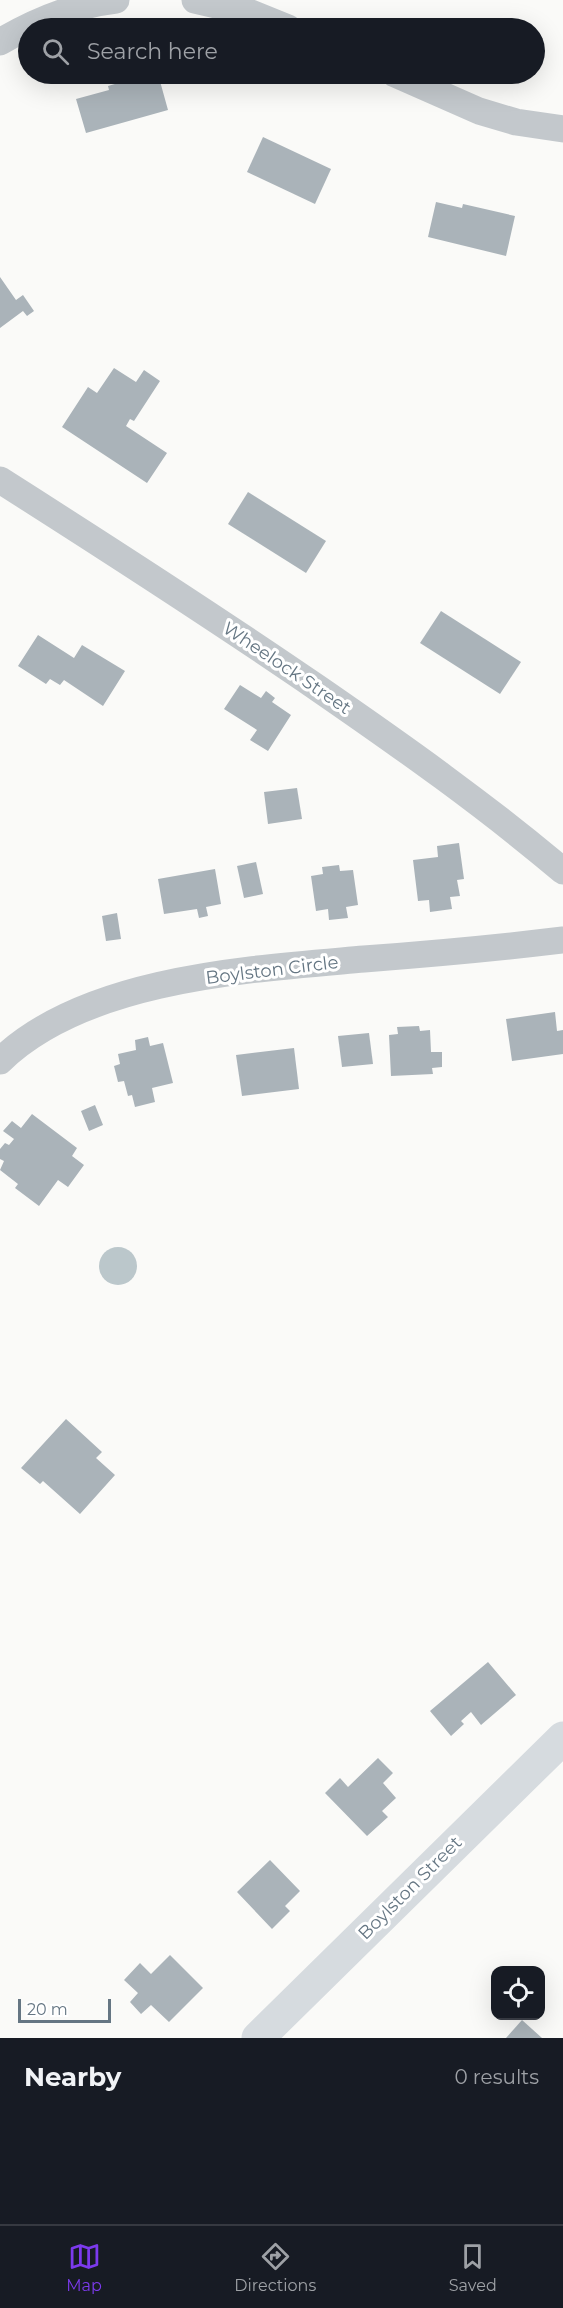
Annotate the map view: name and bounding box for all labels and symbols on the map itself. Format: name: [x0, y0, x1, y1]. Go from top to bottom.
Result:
street label: Wheelock Street: [219, 617, 355, 719]
street label: Boylston Circle: [204, 951, 340, 989]
street label: Boylston Street: [354, 1832, 466, 1944]
scale bar: [18, 1996, 111, 2024]

